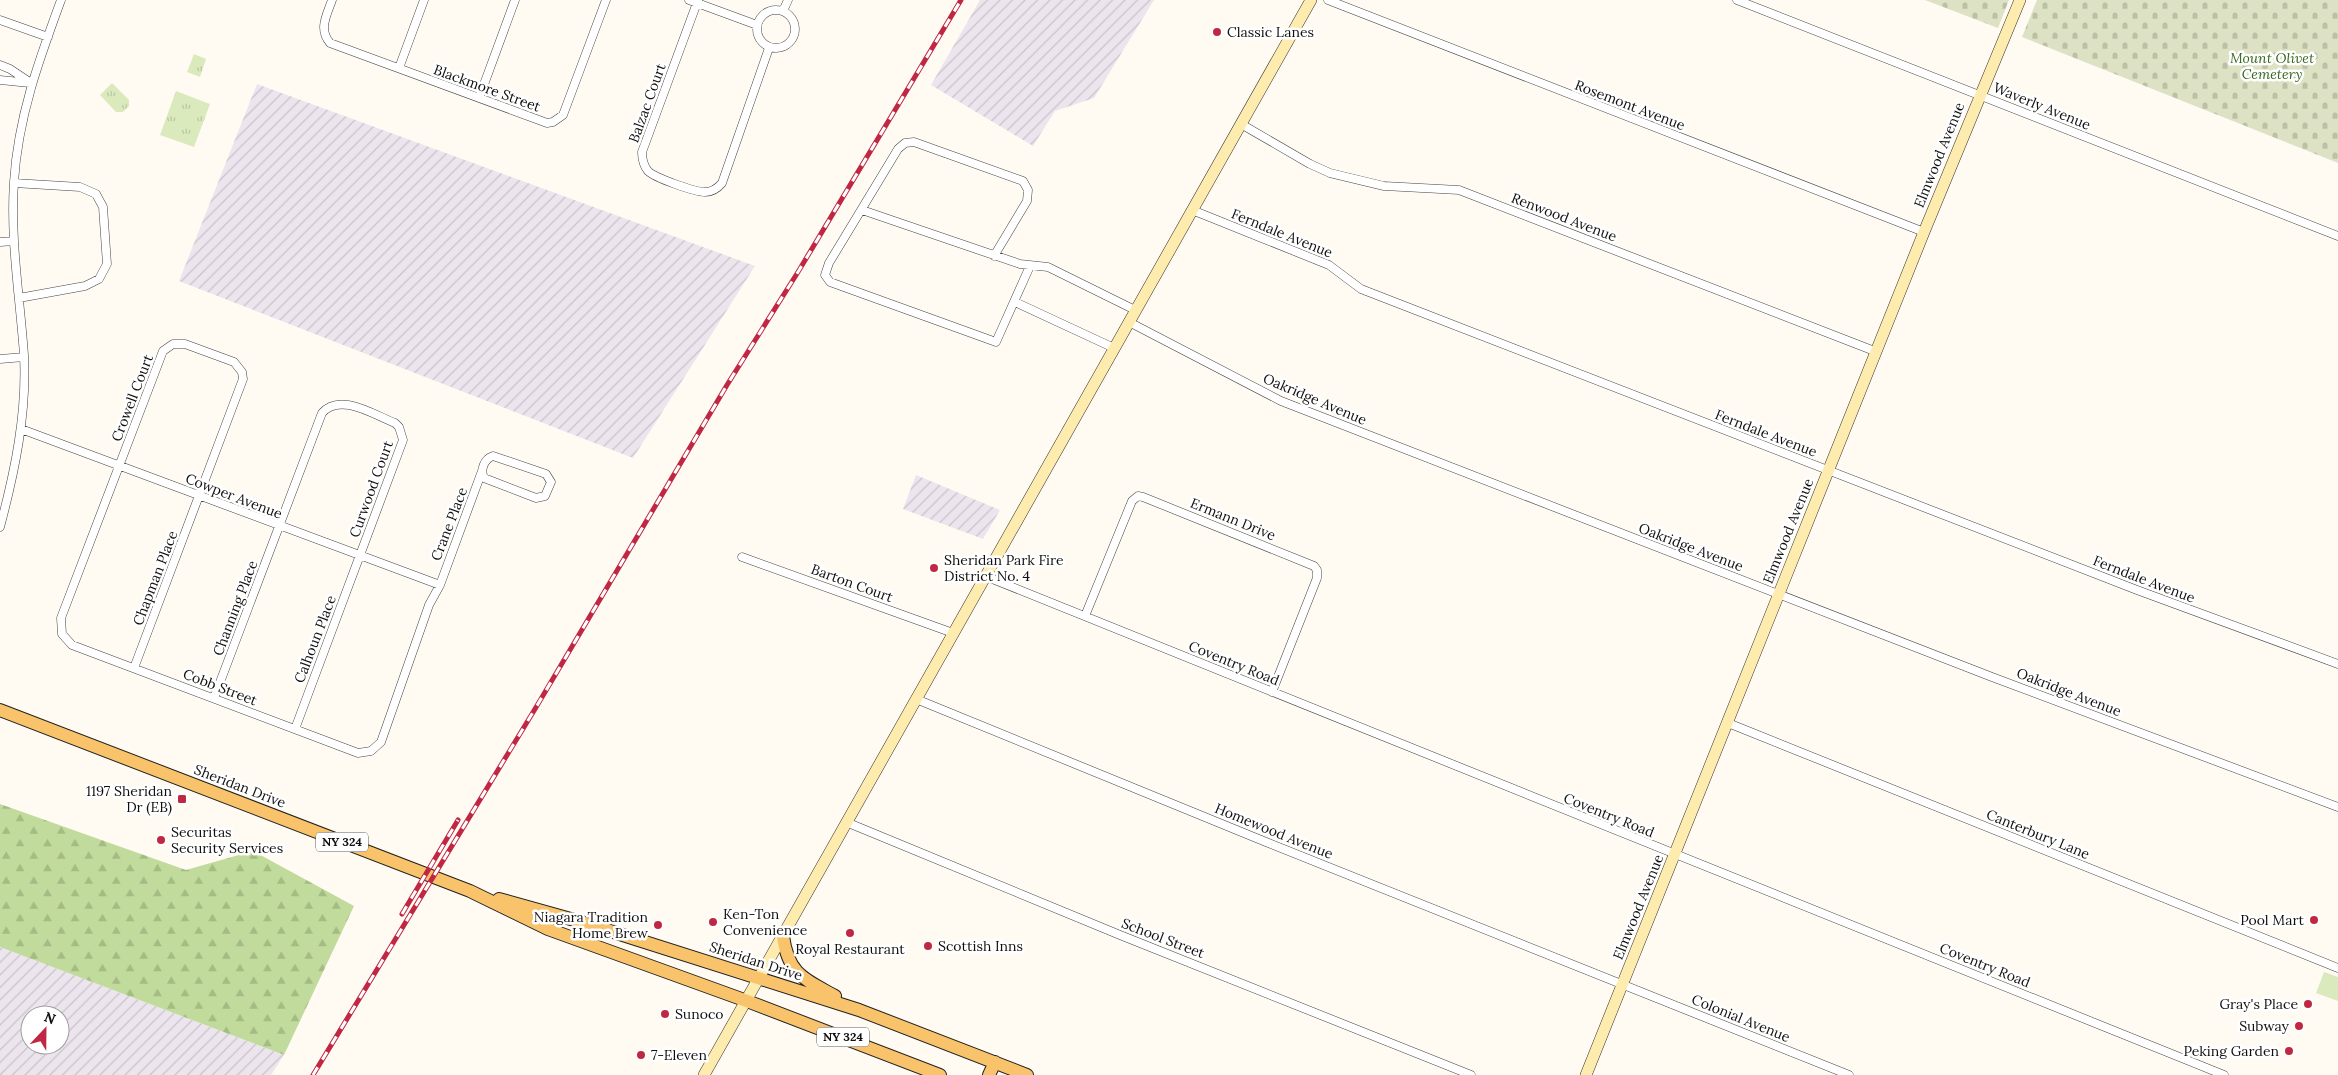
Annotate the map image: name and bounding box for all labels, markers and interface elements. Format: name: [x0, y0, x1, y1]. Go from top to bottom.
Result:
place label: Classic Lanes: [1227, 23, 1314, 41]
marker: Classic Lanes: [1211, 26, 1223, 38]
park label: Mount Olivet Cemetery: [2230, 49, 2315, 83]
street label: Blackmore Street: [431, 60, 543, 116]
street label: Balzac Court: [624, 60, 670, 145]
street label: Rosemont Avenue: [1572, 76, 1688, 134]
street label: Waverly Avenue: [1991, 78, 2094, 134]
street label: Elmwood Avenue: [1910, 99, 1968, 210]
street label: Renwood Avenue: [1509, 189, 1620, 246]
street label: Ferndale Avenue: [1229, 204, 1336, 262]
street label: Crowell Court: [107, 351, 157, 444]
street label: Oakridge Avenue: [1261, 369, 1370, 429]
street label: Ferndale Avenue: [1712, 405, 1820, 461]
street label: Curwood Court: [345, 438, 397, 540]
street label: Cowper Avenue: [183, 469, 285, 523]
street label: Elmwood Avenue: [1759, 475, 1817, 586]
street label: Crane Place: [427, 484, 471, 563]
street label: Ermann Drive: [1188, 494, 1279, 544]
street label: Oakridge Avenue: [1636, 519, 1746, 575]
street label: Chapman Place: [129, 528, 181, 628]
place label: Sheridan Park Fire District No. 4: [944, 551, 1064, 585]
street label: Ferndale Avenue: [2090, 551, 2198, 607]
street label: Channing Place: [209, 557, 262, 658]
street label: Barton Court: [809, 560, 896, 606]
marker: Sheridan Park Fire District No. 4: [928, 562, 940, 574]
street label: Calhoun Place: [290, 592, 340, 685]
street label: Coventry Road: [1186, 637, 1282, 689]
street label: Oakridge Avenue: [2014, 664, 2124, 720]
street label: Cobb Street: [181, 665, 260, 710]
street label: Sheridan Drive: [192, 760, 289, 812]
place label: 1197 Sheridan Dr (EB): [86, 782, 172, 816]
street label: Coventry Road: [1561, 789, 1657, 841]
marker: 1197 Sheridan Dr (EB): [176, 793, 188, 805]
street label: Homewood Avenue: [1212, 799, 1336, 863]
street label: Canterbury Lane: [1984, 805, 2093, 863]
place label: Securitas Security Services: [171, 823, 283, 857]
road number: NY 324: [316, 832, 368, 852]
marker: Securitas Security Services: [155, 834, 167, 846]
street label: Elmwood Avenue: [1609, 851, 1667, 962]
place label: Ken-Ton Convenience: [723, 905, 808, 939]
place label: Niagara Tradition Home Brew: [534, 908, 649, 942]
place label: Pool Mart: [2240, 911, 2305, 929]
street label: School Street: [1119, 914, 1208, 962]
marker: Pool Mart: [2308, 914, 2320, 926]
marker: Ken-Ton Convenience: [707, 916, 719, 928]
marker: Niagara Tradition Home Brew: [652, 919, 664, 931]
marker: Royal Restaurant: [844, 927, 856, 939]
street label: Sheridan Drive: [707, 937, 805, 985]
place label: Scottish Inns: [938, 937, 1023, 955]
street label: Coventry Road: [1937, 939, 2033, 991]
place label: Royal Restaurant: [795, 940, 905, 958]
marker: Scottish Inns: [922, 940, 934, 952]
street label: Colonial Avenue: [1689, 990, 1793, 1046]
place label: Gray's Place: [2219, 995, 2298, 1013]
marker: Gray's Place: [2302, 998, 2314, 1010]
north arrow: [20, 1005, 70, 1055]
place label: Sunoco: [675, 1005, 723, 1023]
text: N: [41, 1008, 58, 1028]
marker: Sunoco: [659, 1008, 671, 1020]
place label: Subway: [2239, 1017, 2290, 1035]
marker: Subway: [2293, 1020, 2305, 1032]
road number: NY 324: [817, 1028, 869, 1046]
place label: Peking Garden: [2183, 1042, 2279, 1060]
marker: Peking Garden: [2283, 1045, 2295, 1057]
place label: 7-Eleven: [651, 1046, 707, 1064]
marker: 7-Eleven: [635, 1049, 647, 1061]

